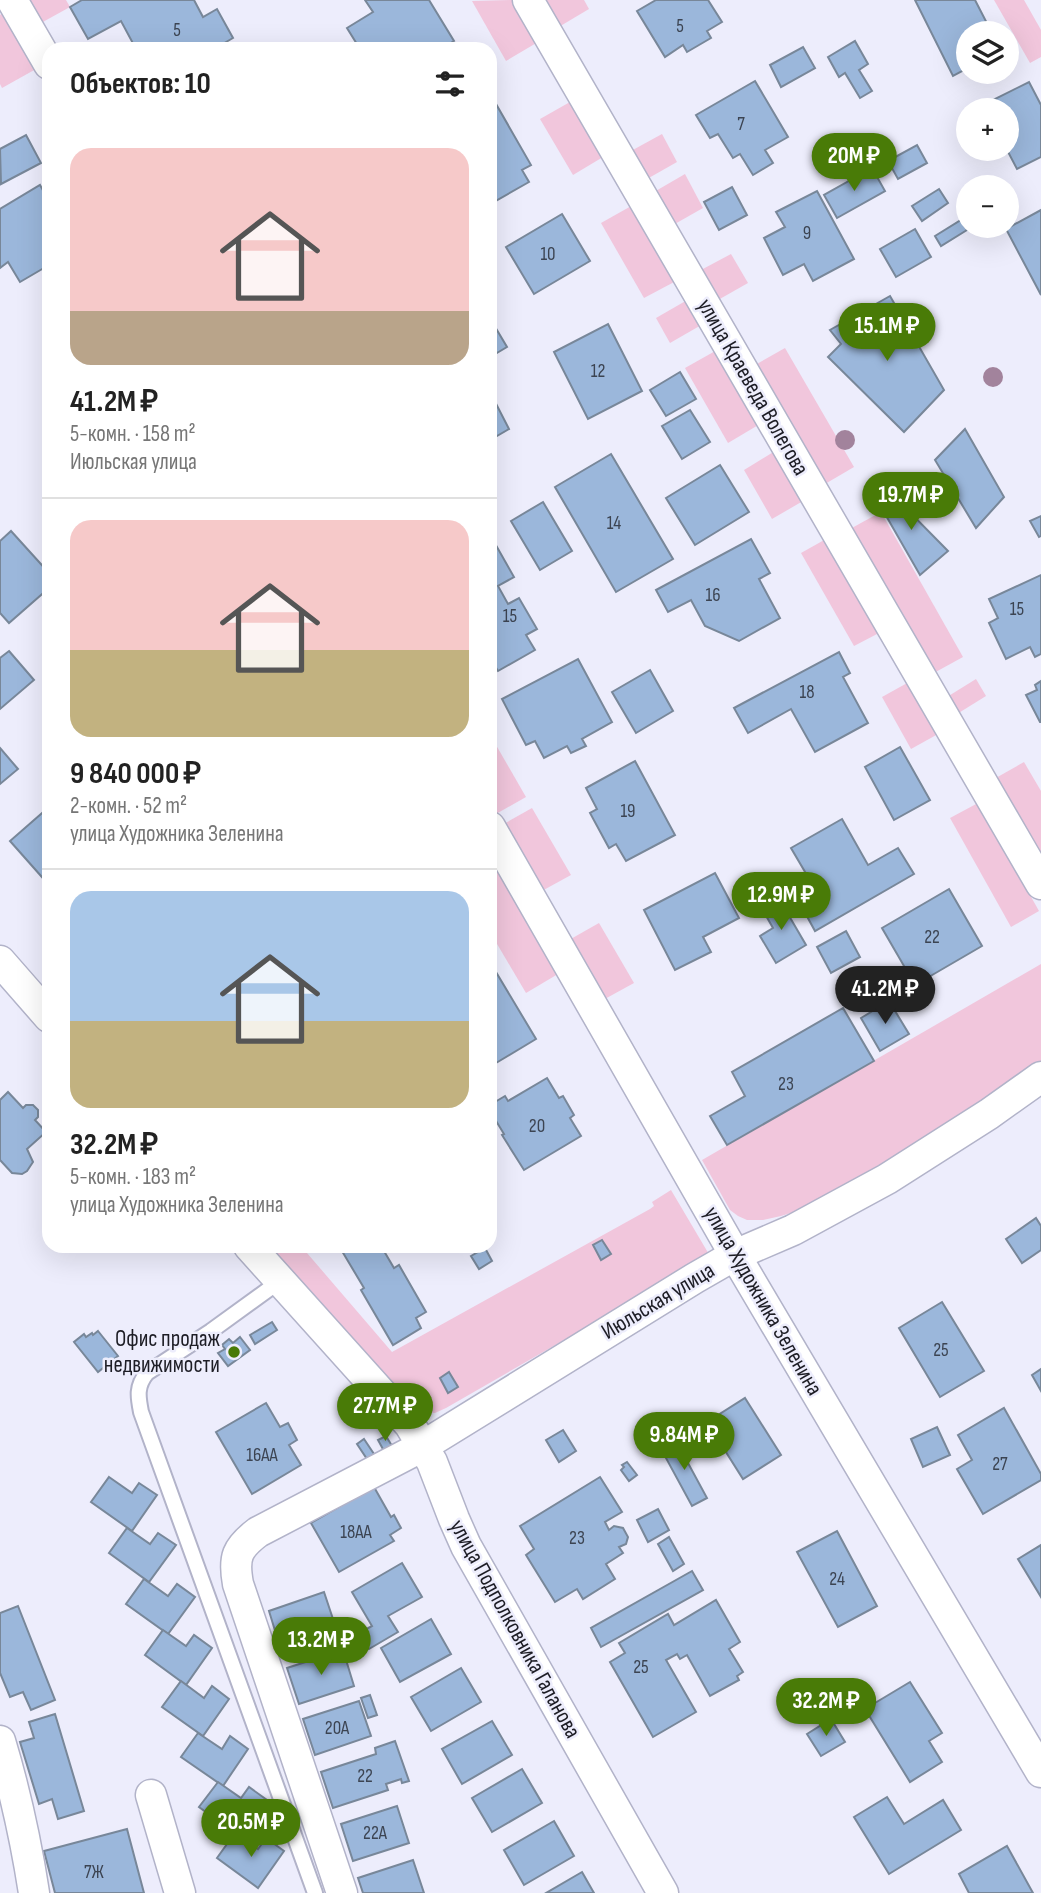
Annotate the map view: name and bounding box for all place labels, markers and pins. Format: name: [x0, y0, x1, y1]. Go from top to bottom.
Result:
pin: 20M ₽: [805, 134, 903, 193]
pin: 15.1M ₽: [822, 304, 952, 363]
pin: 19.7M ₽: [846, 472, 976, 532]
pin: 12.9M ₽: [716, 872, 846, 932]
pin: 41.2M ₽: [820, 967, 950, 1026]
place label: Офис продаж недвижимости: [104, 1325, 221, 1379]
marker: Офис продаж недвижимости: [226, 1344, 242, 1360]
pin: 27.7M ₽: [320, 1384, 450, 1443]
pin: 9.84M ₽: [619, 1412, 749, 1472]
pin: 13.2M ₽: [256, 1618, 386, 1677]
pin: 32.2M ₽: [761, 1678, 891, 1738]
pin: 20.5M ₽: [186, 1800, 316, 1859]

